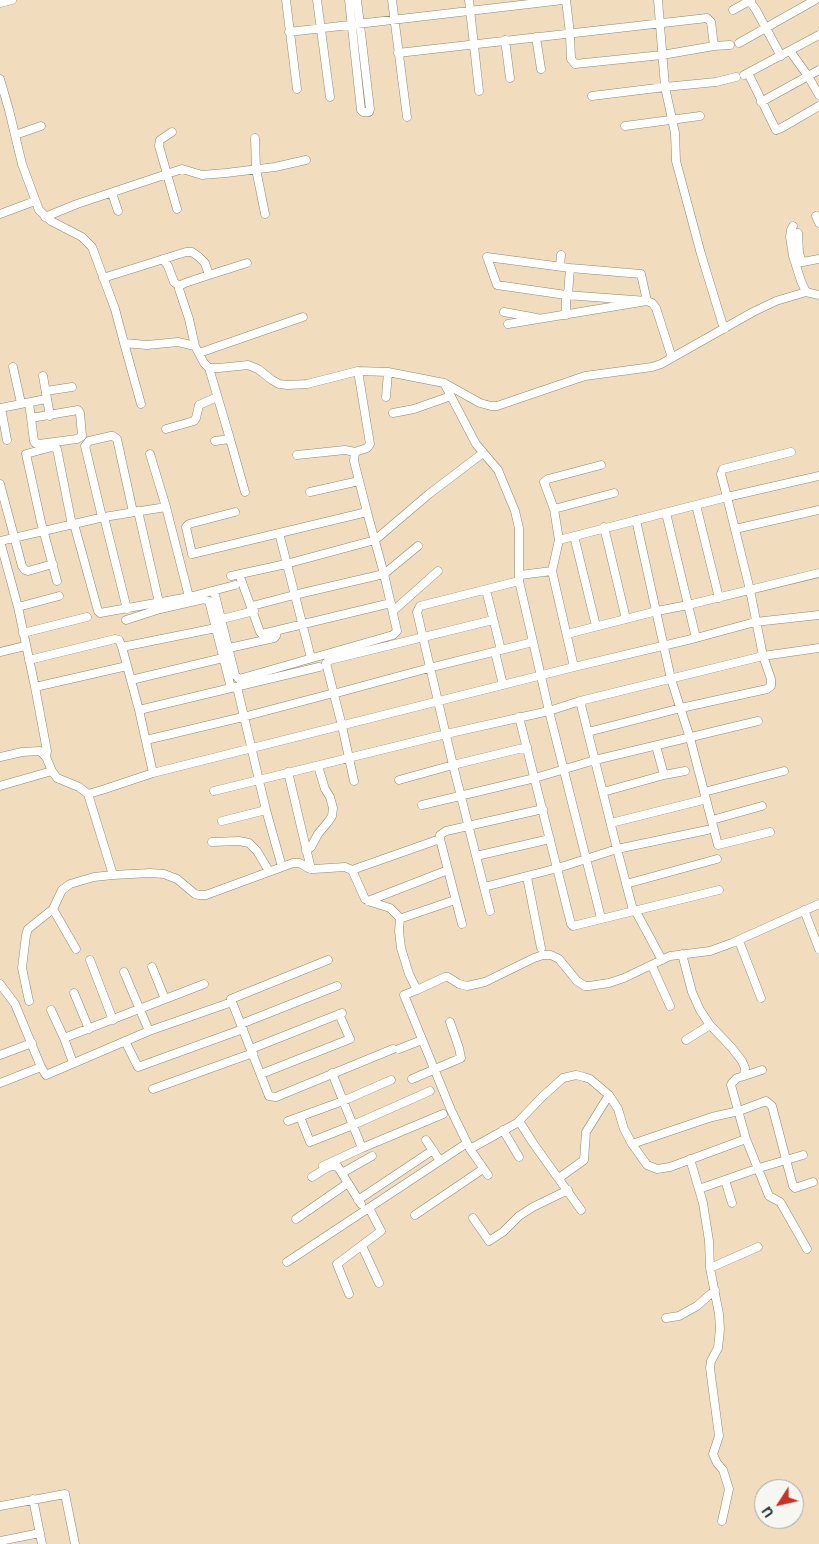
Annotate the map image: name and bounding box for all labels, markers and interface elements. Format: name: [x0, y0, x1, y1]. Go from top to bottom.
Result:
north arrow: [754, 1479, 804, 1529]
text: U: [757, 1503, 778, 1522]

